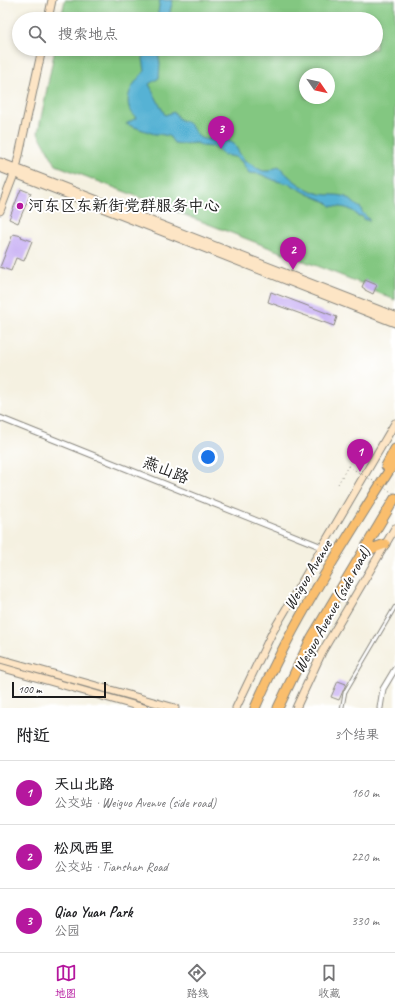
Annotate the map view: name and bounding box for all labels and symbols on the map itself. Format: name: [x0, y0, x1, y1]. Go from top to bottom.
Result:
north arrow: [299, 68, 335, 104]
pin: 3: [208, 116, 234, 149]
place label: 河东区东新街党群服务中心: [28, 196, 220, 216]
marker: 河东区东新街党群服务中心: [15, 201, 25, 211]
pin: 2: [280, 237, 306, 270]
pin: 1: [347, 439, 373, 472]
your location: [198, 447, 218, 467]
street label: 燕山路: [140, 452, 192, 488]
street label: Weiguo Avenue: [279, 535, 338, 614]
street label: Weiguo Avenue (side road): [289, 543, 375, 676]
scale bar: [12, 680, 106, 699]

